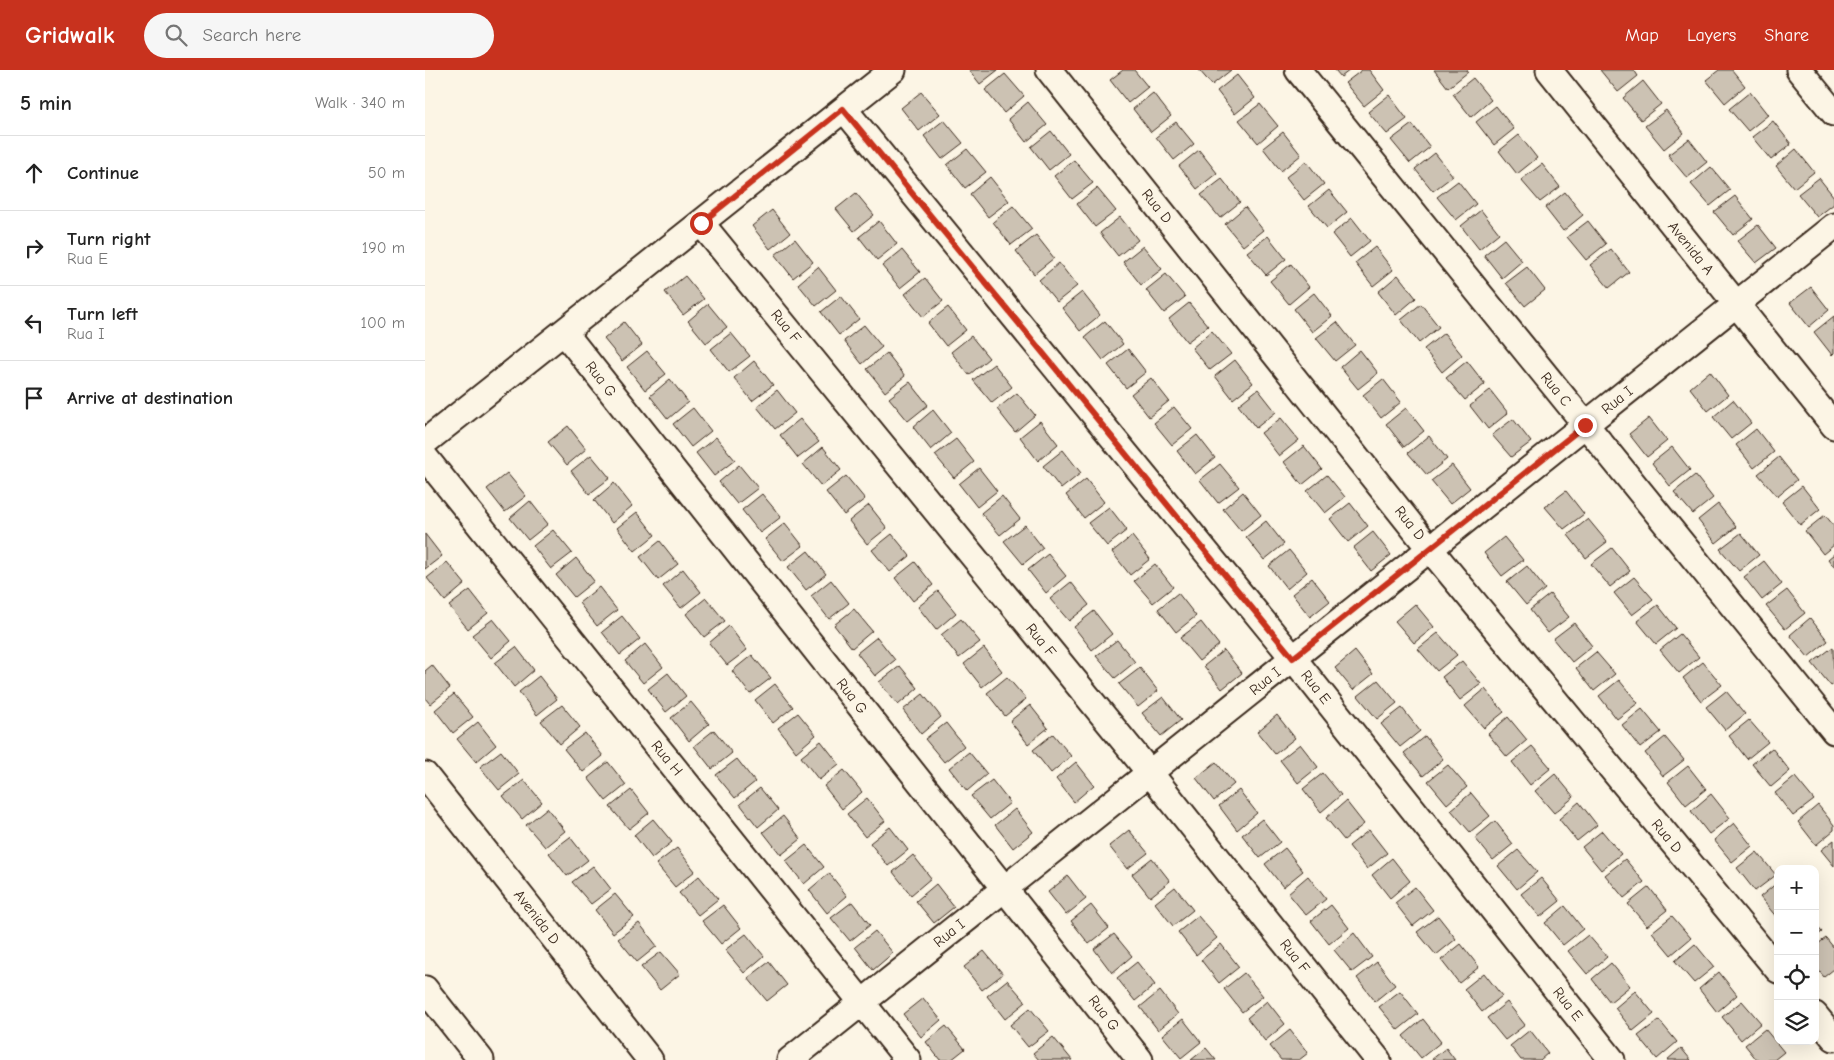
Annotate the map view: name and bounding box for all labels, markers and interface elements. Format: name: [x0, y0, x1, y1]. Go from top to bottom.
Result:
search box: [144, 13, 494, 58]
text: Gridwalk: [25, 21, 114, 49]
icon: search: [162, 21, 190, 49]
text: Search here: [202, 24, 301, 46]
text: Map: [1625, 25, 1659, 46]
text: Layers: [1687, 25, 1736, 46]
text: Share: [1764, 25, 1809, 46]
text: 5 min: [20, 91, 72, 115]
text: Walk · 340 m: [315, 94, 405, 112]
icon: ahead: [20, 159, 48, 187]
text: Continue: [67, 162, 139, 184]
text: 50 m: [368, 164, 405, 182]
street label: Rua D: [1138, 185, 1176, 227]
route start: [690, 212, 713, 235]
street label: Avenida A: [1664, 218, 1718, 278]
text: Turn right: [67, 228, 151, 250]
icon: right: [20, 234, 48, 262]
text: 190 m: [362, 239, 405, 257]
text: Rua E: [67, 250, 108, 268]
text: Turn left: [67, 303, 138, 325]
street label: Rua F: [767, 306, 805, 347]
icon: left: [20, 309, 48, 337]
text: 100 m: [361, 314, 405, 332]
text: Rua I: [67, 325, 105, 343]
street label: Rua G: [582, 358, 621, 401]
street label: Rua C: [1537, 368, 1575, 410]
street label: Rua I: [1598, 382, 1636, 418]
icon: arrive: [20, 384, 48, 412]
text: Arrive at destination: [67, 387, 233, 409]
route end: [1574, 414, 1597, 437]
street label: Rua D: [1391, 502, 1429, 544]
street label: Rua F: [1022, 620, 1060, 661]
street label: Rua I: [1246, 663, 1284, 699]
street label: Rua E: [1297, 666, 1335, 708]
street label: Rua G: [833, 675, 872, 718]
street label: Rua H: [647, 737, 687, 779]
street label: Rua D: [1648, 815, 1686, 857]
map controls: [1774, 865, 1819, 1045]
button: +: [1774, 865, 1819, 910]
street label: Avenida D: [510, 886, 564, 948]
button: −: [1774, 910, 1819, 955]
street label: Rua I: [930, 915, 968, 951]
street label: Rua F: [1276, 935, 1314, 977]
button: locate: [1774, 955, 1819, 1000]
street label: Rua E: [1549, 983, 1587, 1025]
street label: Rua G: [1085, 992, 1124, 1035]
button: layers: [1774, 1000, 1819, 1045]

